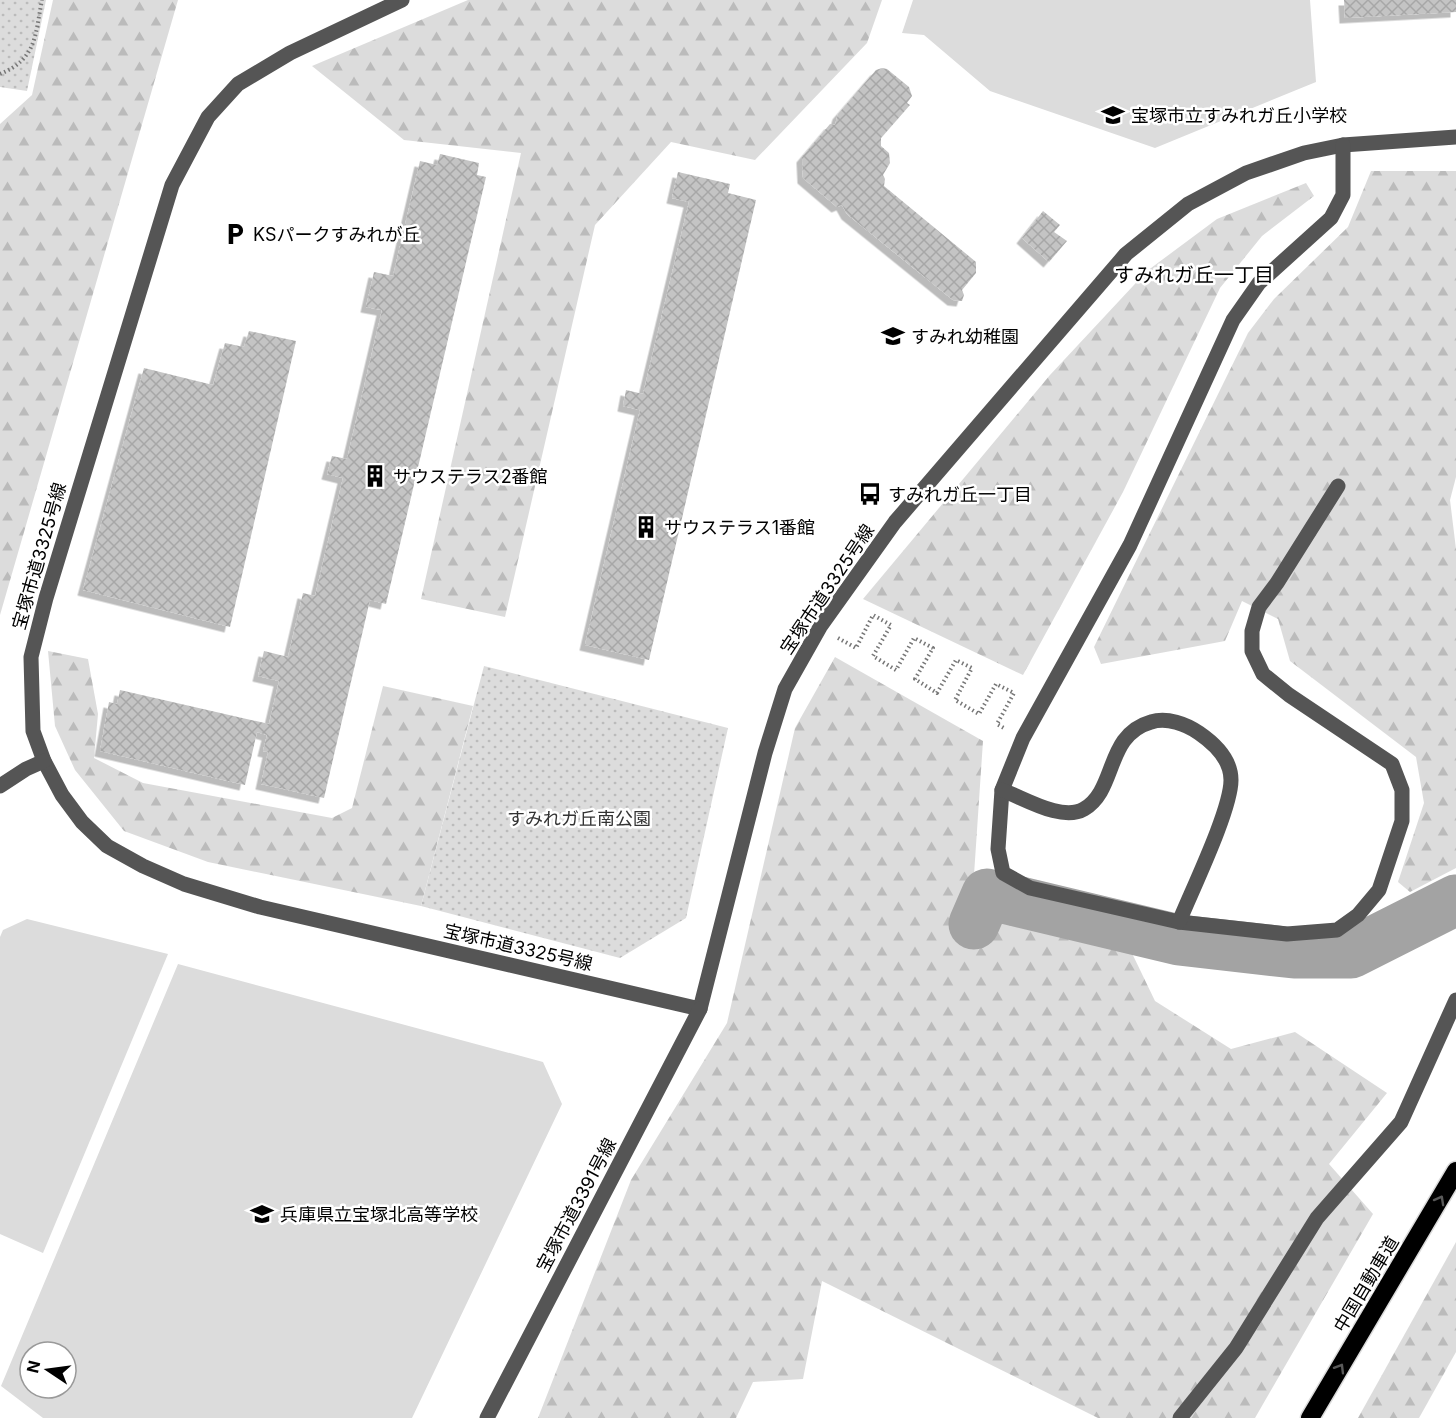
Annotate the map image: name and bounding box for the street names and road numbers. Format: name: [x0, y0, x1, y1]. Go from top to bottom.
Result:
street label: 宝塚市道3325号線: [8, 480, 70, 632]
street label: 宝塚市道3325号線: [776, 520, 878, 658]
street label: 宝塚市道3325号線: [442, 920, 594, 974]
street label: 宝塚市道3391号線: [532, 1134, 620, 1276]
street label: 中国自動車道: [1329, 1232, 1403, 1336]

